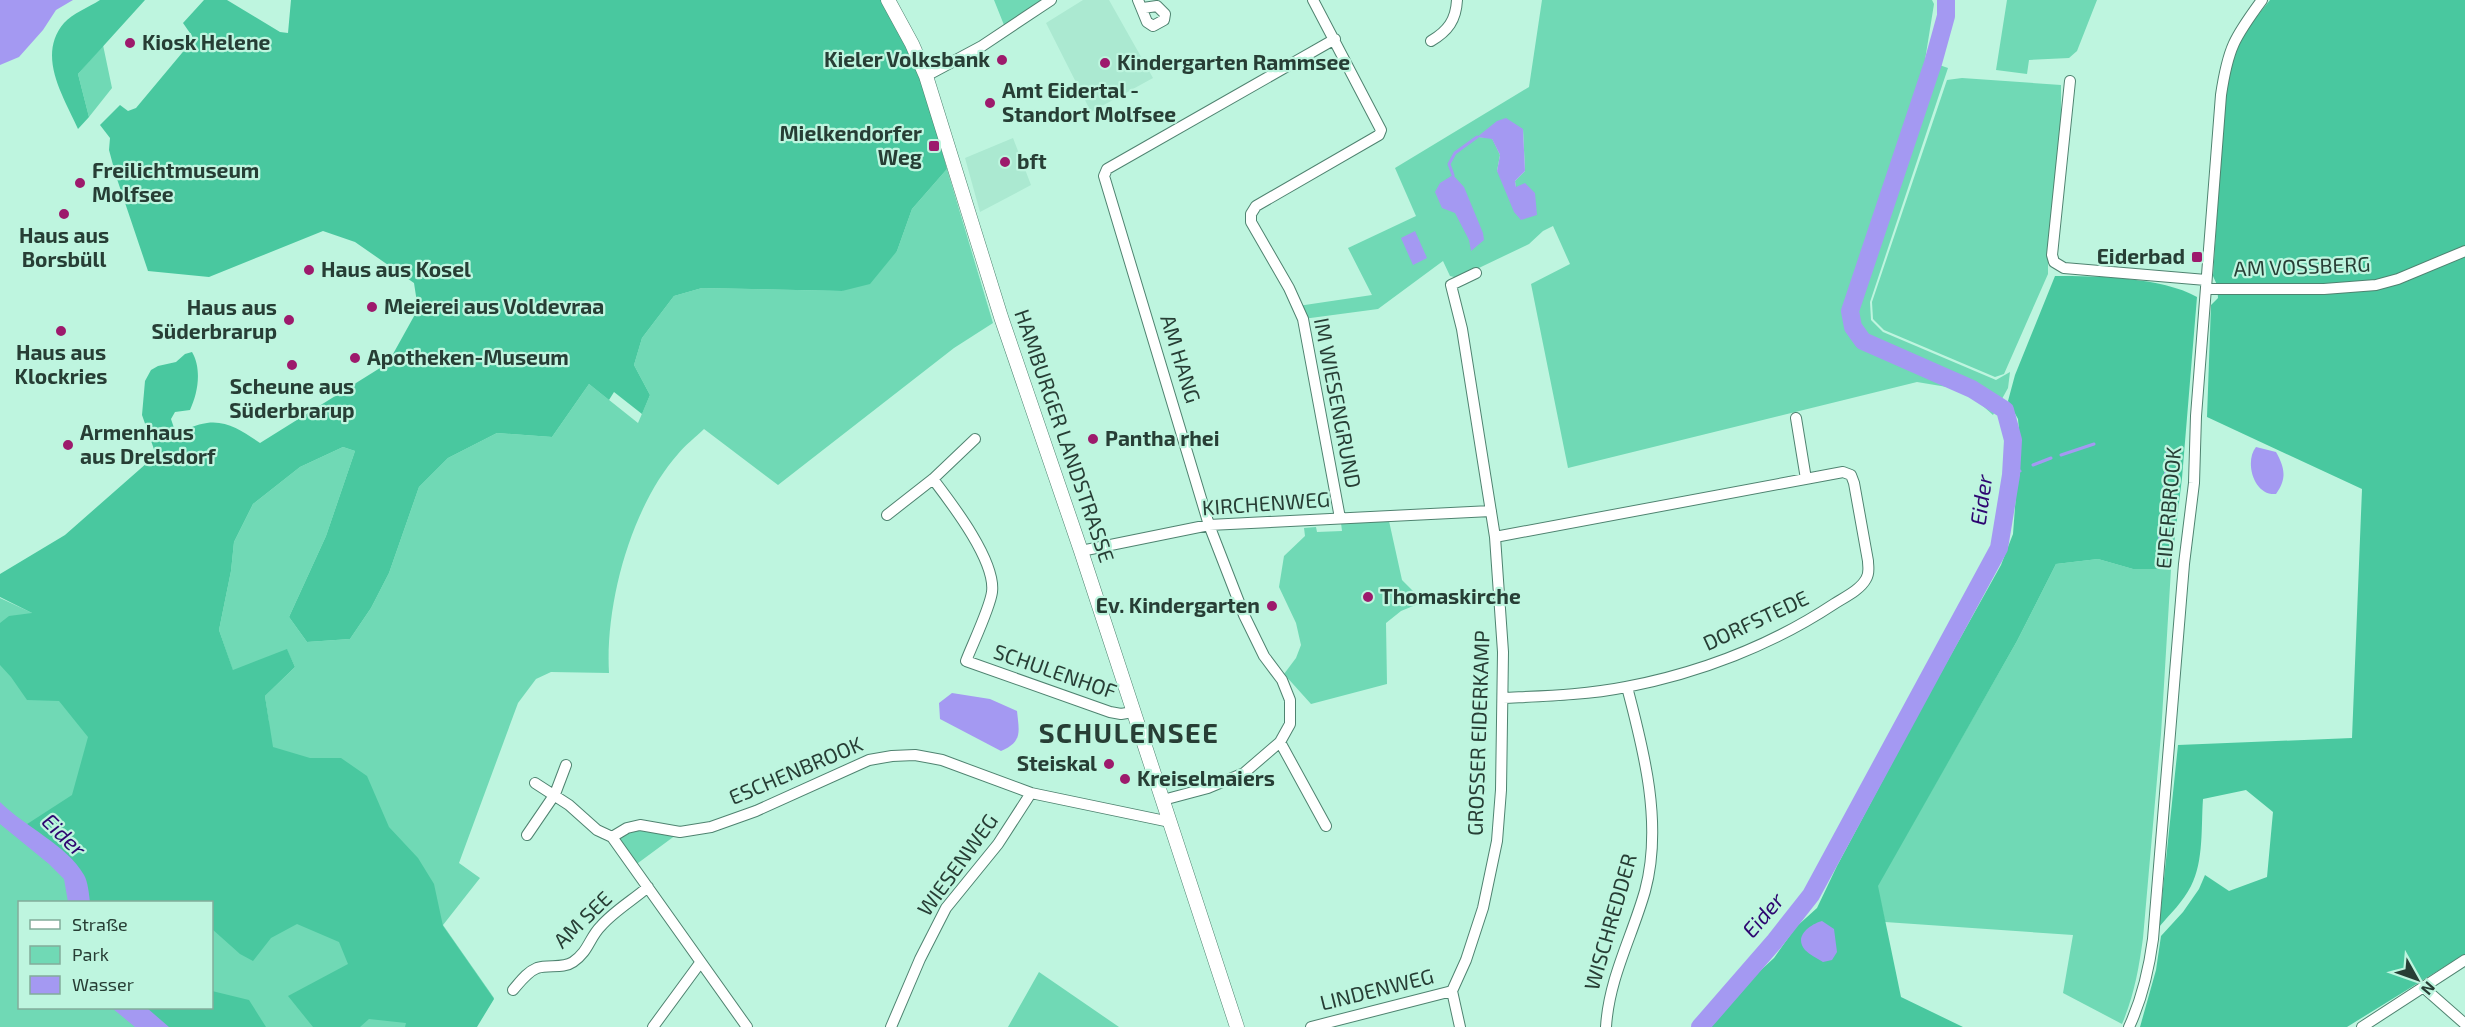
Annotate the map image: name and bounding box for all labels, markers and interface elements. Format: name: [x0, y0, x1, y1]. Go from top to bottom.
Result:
place label: Kiosk Helene: [142, 29, 271, 54]
marker: Kiosk Helene: [123, 36, 137, 50]
place label: Kieler Volksbank: [824, 46, 990, 71]
place label: Kindergarten Rammsee: [1117, 49, 1350, 74]
marker: Kieler Volksbank: [995, 53, 1009, 67]
marker: Kindergarten Rammsee: [1098, 56, 1112, 70]
place label: Amt Eidertal - Standort Molfsee: [1002, 77, 1176, 126]
marker: Amt Eidertal - Standort Molfsee: [983, 96, 997, 110]
place label: Mielkendorfer Weg: [779, 120, 922, 169]
marker: Mielkendorfer Weg: [927, 139, 941, 153]
place label: bft: [1017, 148, 1047, 173]
marker: bft: [998, 155, 1012, 169]
place label: Freilichtmuseum Molfsee: [92, 157, 259, 206]
marker: Freilichtmuseum Molfsee: [73, 176, 87, 190]
marker: Haus aus Borsbüll: [57, 207, 71, 221]
place label: Haus aus Borsbüll: [19, 222, 109, 271]
place label: Eiderbad: [2097, 243, 2185, 268]
marker: Eiderbad: [2190, 250, 2204, 264]
street label: AM VOSSBERG: [2233, 251, 2371, 280]
place label: Haus aus Kosel: [321, 256, 471, 281]
marker: Haus aus Kosel: [302, 263, 316, 277]
place label: Meierei aus Voldevraa: [384, 293, 604, 318]
place label: Haus aus Süderbrarup: [152, 294, 277, 343]
marker: Meierei aus Voldevraa: [365, 300, 379, 314]
street label: HAMBURGER LANDSTRASSE: [1010, 306, 1121, 565]
street label: AM HANG: [1156, 311, 1207, 406]
marker: Haus aus Süderbrarup: [282, 313, 296, 327]
street label: IM WIESENGRUND: [1310, 316, 1367, 490]
marker: Haus aus Klockries: [54, 324, 68, 338]
place label: Haus aus Klockries: [15, 339, 107, 388]
place label: Apotheken-Museum: [367, 344, 569, 369]
marker: Apotheken-Museum: [348, 351, 362, 365]
marker: Scheune aus Süderbrarup: [285, 358, 299, 372]
place label: Scheune aus Süderbrarup: [229, 373, 355, 422]
place label: Armenhaus aus Drelsdorf: [80, 419, 216, 468]
place label: Pantha rhei: [1105, 425, 1219, 450]
marker: Pantha rhei: [1086, 432, 1100, 446]
marker: Armenhaus aus Drelsdorf: [61, 438, 75, 452]
street label: EIDERBROOK: [2150, 445, 2185, 570]
water label: Eider: [1964, 472, 1997, 527]
street label: KIRCHENWEG: [1201, 486, 1331, 519]
place label: Thomaskirche: [1380, 583, 1521, 608]
street label: DORFSTEDE: [1699, 584, 1812, 655]
marker: Thomaskirche: [1361, 590, 1375, 604]
place label: Ev. Kindergarten: [1096, 592, 1260, 617]
marker: Ev. Kindergarten: [1265, 599, 1279, 613]
street label: GROSSER EIDERKAMP: [1461, 630, 1494, 836]
street label: SCHULENHOF: [991, 638, 1120, 703]
district label: SCHULENSEE: [1039, 716, 1219, 748]
street label: ESCHENBROOK: [725, 730, 866, 809]
place label: Steiskal: [1017, 750, 1097, 775]
marker: Steiskal: [1102, 757, 1116, 771]
place label: Kreiselmaiers: [1137, 765, 1275, 790]
marker: Kreiselmaiers: [1118, 772, 1132, 786]
water label: Eider: [37, 807, 93, 862]
street label: WIESENWEG: [911, 808, 1002, 920]
street label: WISCHREDDER: [1578, 851, 1641, 993]
street label: AM SEE: [548, 885, 616, 953]
water label: Eider: [1736, 886, 1789, 942]
legend: [18, 901, 213, 1009]
text: Straße: [72, 913, 128, 935]
text: Park: [72, 943, 109, 965]
north arrow: [2387, 949, 2447, 1009]
street label: LINDENWEG: [1317, 962, 1436, 1015]
text: Wasser: [72, 973, 134, 995]
text: N: [2418, 978, 2440, 999]

